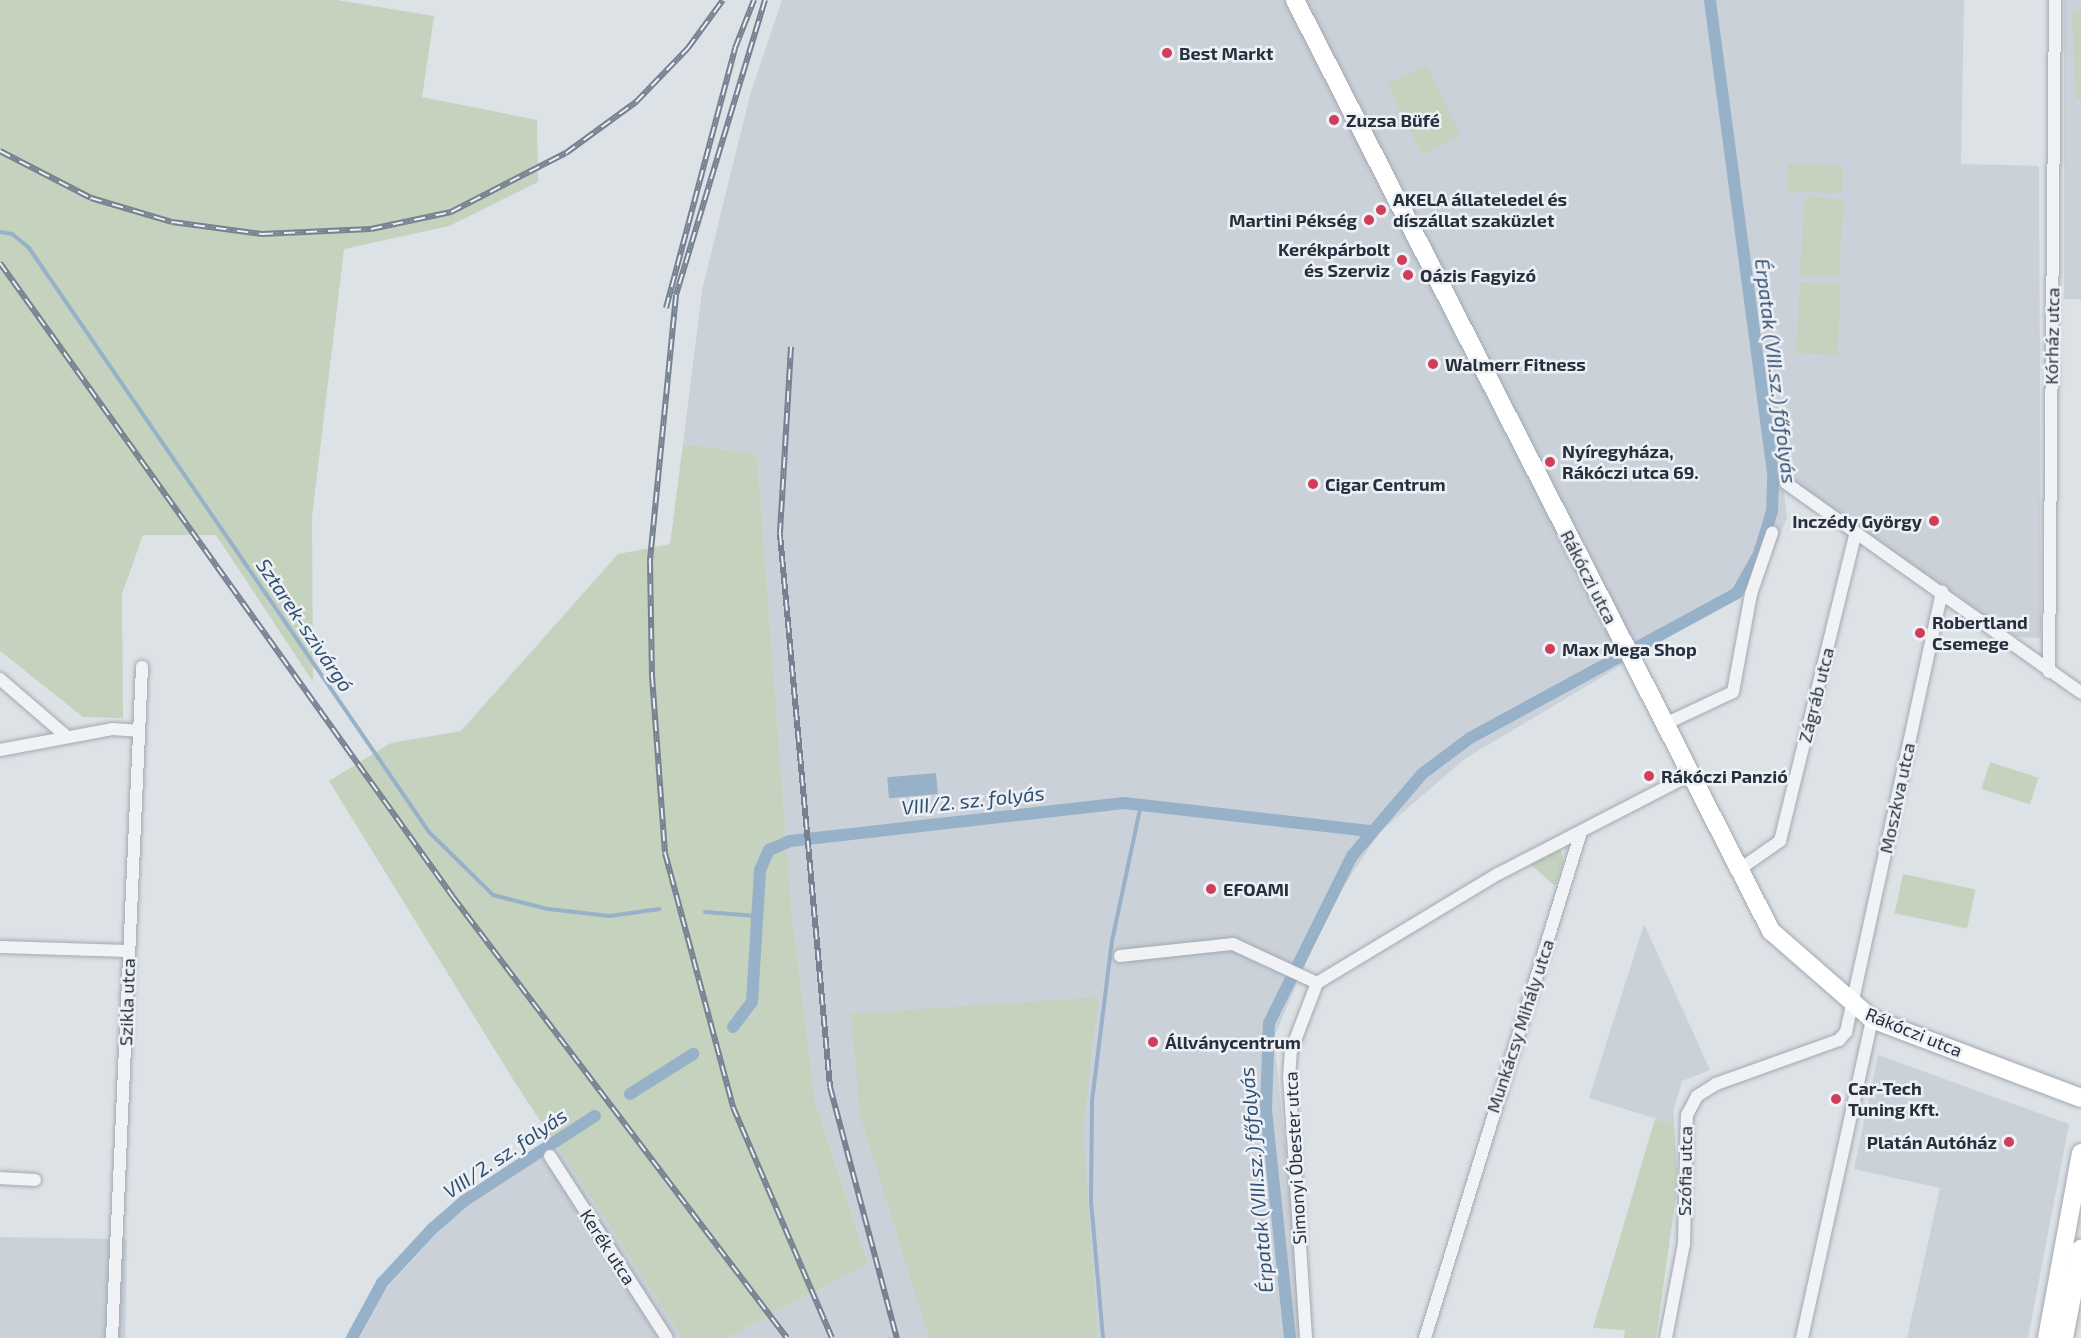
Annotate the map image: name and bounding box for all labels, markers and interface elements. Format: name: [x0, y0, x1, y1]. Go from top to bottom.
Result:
place label: Best Markt: [1179, 42, 1273, 64]
marker: Best Markt: [1160, 46, 1174, 60]
place label: Zuzsa Büfé: [1346, 109, 1440, 131]
marker: Zuzsa Büfé: [1327, 113, 1341, 127]
place label: AKELA állateledel és díszállat szaküzlet: [1393, 189, 1568, 232]
marker: AKELA állateledel és díszállat szaküzlet: [1374, 203, 1388, 217]
place label: Martini Pékség: [1229, 209, 1357, 231]
marker: Martini Pékség: [1362, 213, 1376, 227]
place label: Kerékpárbolt és Szerviz: [1278, 239, 1390, 282]
marker: Kerékpárbolt és Szerviz: [1395, 253, 1409, 267]
water label: Érpatak (VIII.sz.) főfolyás: [1750, 257, 1802, 485]
place label: Oázis Fagyizó: [1420, 264, 1536, 286]
marker: Oázis Fagyizó: [1401, 268, 1415, 282]
street label: Kórház utca: [2040, 287, 2064, 385]
place label: Walmerr Fitness: [1445, 353, 1586, 375]
marker: Walmerr Fitness: [1426, 357, 1440, 371]
place label: Nyíregyháza, Rákóczi utca 69.: [1562, 441, 1699, 484]
marker: Nyíregyháza, Rákóczi utca 69.: [1543, 455, 1557, 469]
place label: Cigar Centrum: [1325, 473, 1446, 495]
marker: Cigar Centrum: [1306, 477, 1320, 491]
place label: Inczédy György: [1792, 510, 1922, 532]
marker: Inczédy György: [1927, 514, 1941, 528]
street label: Rákóczi utca: [1556, 526, 1622, 628]
water label: Sztarek-szivárgó: [252, 554, 358, 696]
place label: Robertland Csemege: [1932, 612, 2028, 654]
marker: Robertland Csemege: [1913, 626, 1927, 640]
place label: Max Mega Shop: [1562, 638, 1697, 660]
marker: Max Mega Shop: [1543, 642, 1557, 656]
street label: Zágráb utca: [1794, 645, 1838, 745]
street label: Moszkva utca: [1875, 741, 1919, 855]
place label: Rákóczi Panzió: [1661, 765, 1788, 787]
marker: Rákóczi Panzió: [1642, 769, 1656, 783]
water label: VIII/2. sz. folyás: [900, 781, 1046, 819]
place label: EFOAMI: [1223, 878, 1289, 900]
marker: EFOAMI: [1204, 882, 1218, 896]
street label: Munkácsy Mihály utca: [1482, 936, 1558, 1116]
street label: Szikla utca: [115, 958, 139, 1046]
street label: Rákóczi utca: [1862, 1003, 1966, 1061]
place label: Állványcentrum: [1165, 1031, 1301, 1053]
marker: Állványcentrum: [1146, 1035, 1160, 1049]
water label: Érpatak (VIII.sz.) főfolyás: [1234, 1066, 1278, 1294]
street label: Simonyi Óbester utca: [1280, 1071, 1310, 1245]
place label: Car-Tech Tuning Kft.: [1848, 1078, 1939, 1120]
marker: Car-Tech Tuning Kft.: [1829, 1092, 1843, 1106]
water label: VIII/2. sz. folyás: [439, 1103, 571, 1203]
street label: Szófia utca: [1673, 1126, 1697, 1216]
place label: Platán Autóház: [1866, 1131, 1997, 1153]
marker: Platán Autóház: [2002, 1135, 2016, 1149]
street label: Kerék utca: [576, 1205, 640, 1289]

